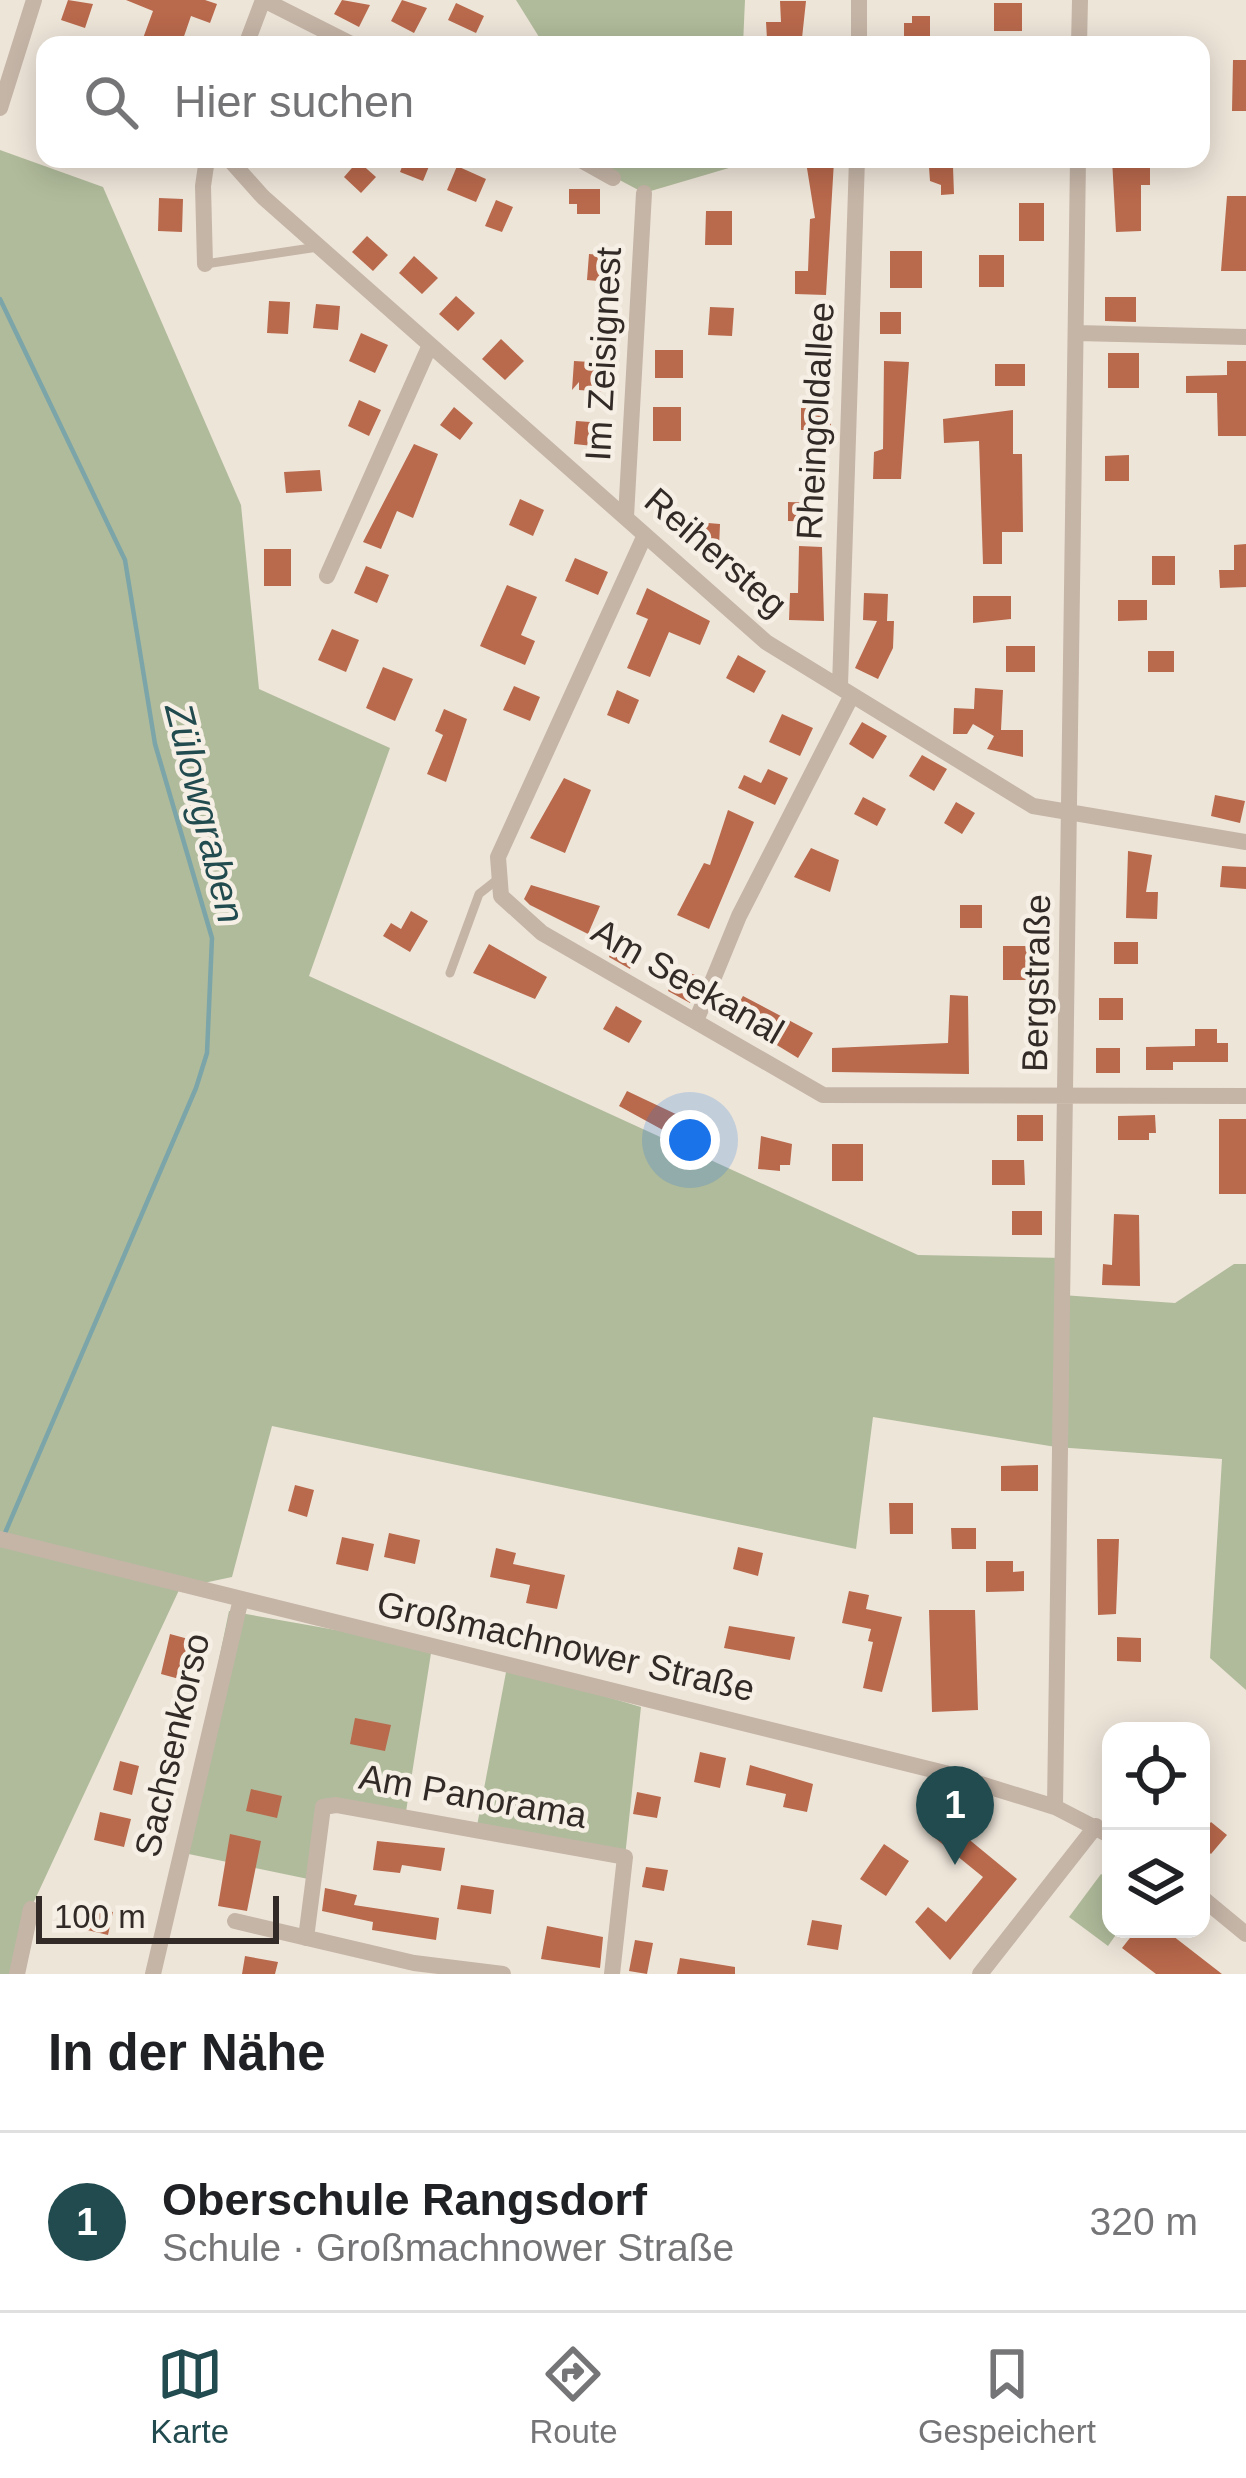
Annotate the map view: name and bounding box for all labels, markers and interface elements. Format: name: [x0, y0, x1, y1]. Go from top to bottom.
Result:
search box: [36, 36, 1210, 168]
icon: search: [78, 69, 144, 135]
text: Hier suchen: [174, 76, 414, 127]
street label: Im Zeisignest: [577, 246, 629, 462]
street label: Rheingoldallee: [788, 301, 842, 541]
street label: Reihersteg: [637, 479, 795, 625]
water label: Zülowgraben: [157, 697, 253, 928]
street label: Bergstraße: [1014, 894, 1058, 1072]
street label: Am Seekanal: [585, 910, 791, 1052]
your location: [660, 1110, 720, 1170]
street label: Großmachnower Straße: [373, 1583, 759, 1709]
street label: Sachsenkorso: [126, 1629, 218, 1861]
map controls: [1102, 1722, 1210, 1938]
button: locate: [1102, 1722, 1210, 1830]
street label: Am Panorama: [356, 1756, 591, 1836]
pin: 1: [916, 1766, 994, 1865]
button: layers: [1102, 1830, 1210, 1938]
scale bar: [36, 1890, 279, 1943]
text: 100 m: [54, 1898, 146, 1935]
text: In der Nähe: [48, 2024, 326, 2081]
text: Oberschule Rangsdorf: [162, 2174, 647, 2225]
text: 1: [76, 2200, 98, 2243]
text: 320 m: [1090, 2200, 1198, 2243]
text: Schule · Großmachnower Straße: [162, 2226, 734, 2269]
tab: Karte: [150, 2341, 229, 2451]
tab: Route: [529, 2341, 618, 2451]
tab: Gespeichert: [918, 2341, 1096, 2451]

